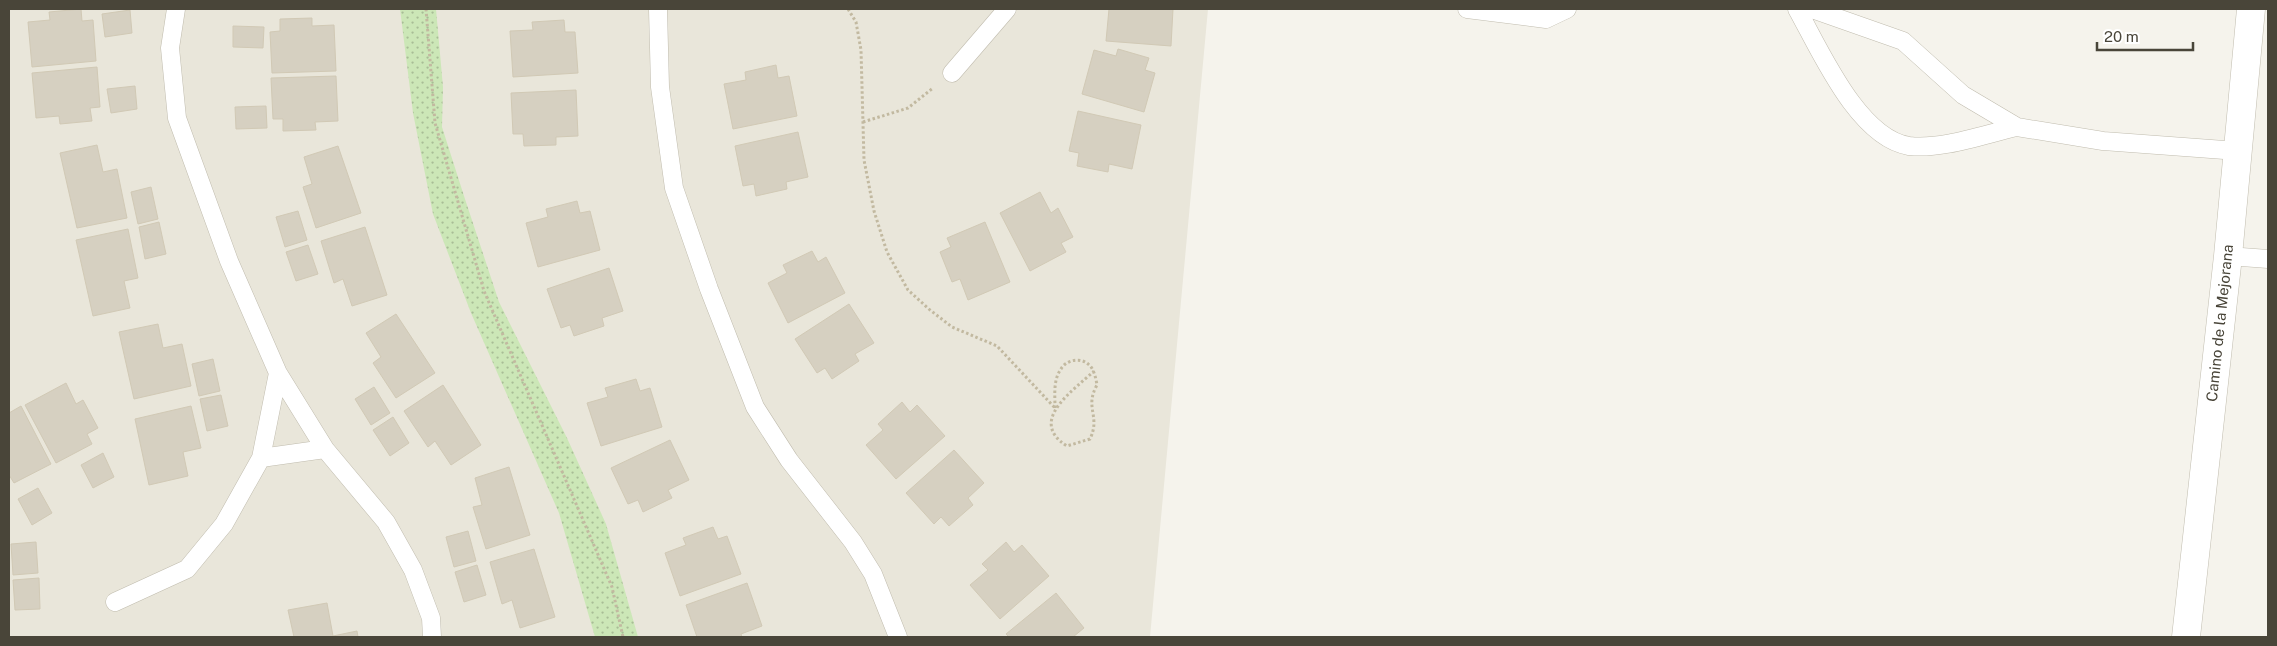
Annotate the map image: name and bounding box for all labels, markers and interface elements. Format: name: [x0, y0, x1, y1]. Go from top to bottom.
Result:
scale bar: [2097, 20, 2193, 52]
text: 20 m: [2104, 28, 2139, 45]
street label: Camino de la Mejorana: [2203, 243, 2236, 402]

